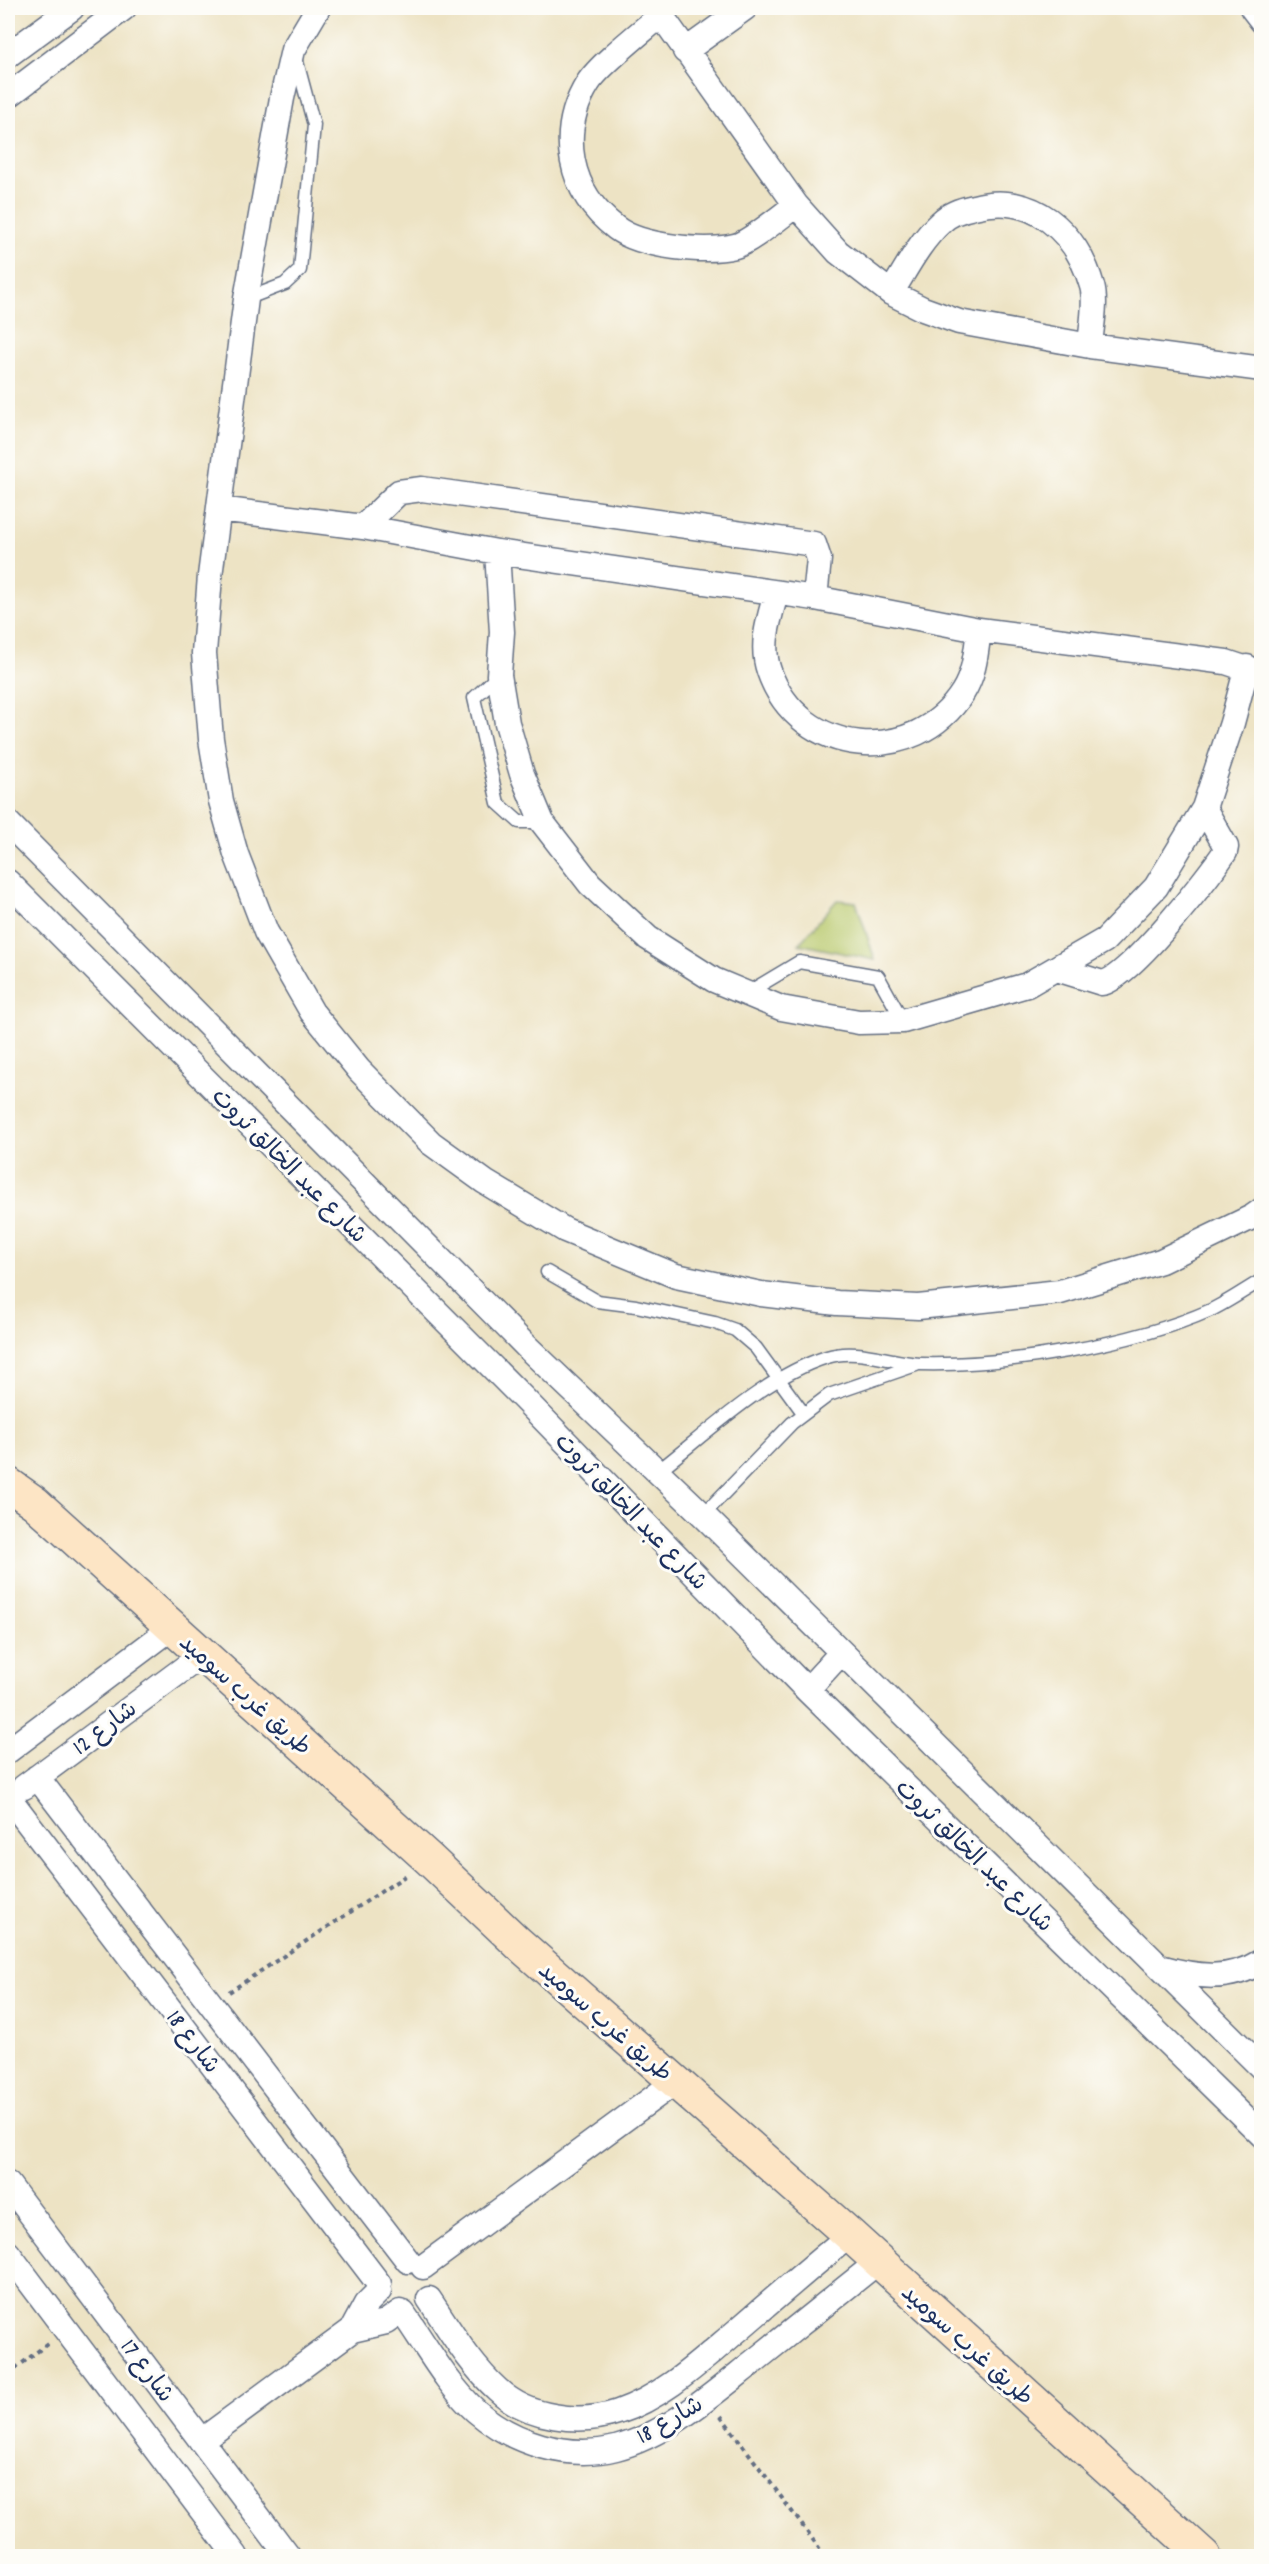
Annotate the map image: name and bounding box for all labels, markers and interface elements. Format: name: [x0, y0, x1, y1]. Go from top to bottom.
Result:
street label: شارع عبد الخالق ثروت: [202, 1082, 373, 1253]
street label: شارع عبد الخالق ثروت: [545, 1426, 714, 1600]
street label: طريق غرب سوميد: [170, 1627, 318, 1765]
street label: شارع 12: [66, 1694, 145, 1765]
street label: شارع عبد الخالق ثروت: [886, 1773, 1060, 1942]
street label: طريق غرب سوميد: [529, 1955, 679, 2091]
street label: شارع 18: [156, 2004, 227, 2082]
street label: طريق غرب سوميد: [892, 2277, 1040, 2415]
street label: شارع 17: [110, 2333, 181, 2411]
street label: شارع 18: [631, 2389, 710, 2454]

